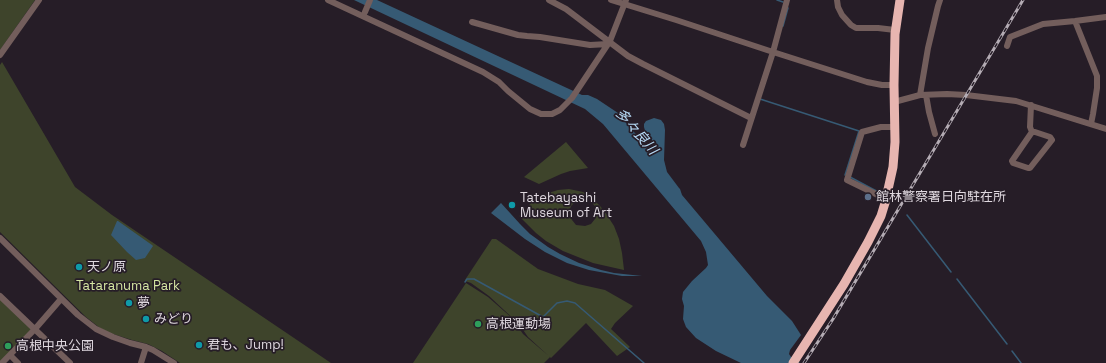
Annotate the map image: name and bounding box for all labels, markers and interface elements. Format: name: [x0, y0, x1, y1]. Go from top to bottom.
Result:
water label: 多々良川: [611, 105, 661, 159]
place label: 館林警察署日向駐在所: [876, 189, 1006, 205]
place label: Tatebayashi Museum of Art: [520, 190, 612, 221]
marker: 館林警察署日向駐在所: [863, 192, 873, 202]
marker: Tatebayashi Museum of Art: [507, 200, 517, 210]
place label: 天ノ原: [87, 259, 126, 275]
marker: 天ノ原: [74, 262, 84, 272]
park label: Tataranuma Park: [76, 278, 180, 294]
place label: 夢: [137, 295, 150, 311]
marker: 夢: [124, 298, 134, 308]
place label: みどり: [154, 311, 193, 327]
marker: みどり: [141, 314, 151, 324]
place label: 高根運動場: [486, 316, 551, 332]
marker: 高根運動場: [473, 319, 483, 329]
place label: 君も、Jump!: [207, 337, 284, 353]
place label: 高根中央公園: [16, 338, 94, 354]
marker: 君も、Jump!: [194, 340, 204, 350]
marker: 高根中央公園: [3, 341, 13, 351]

